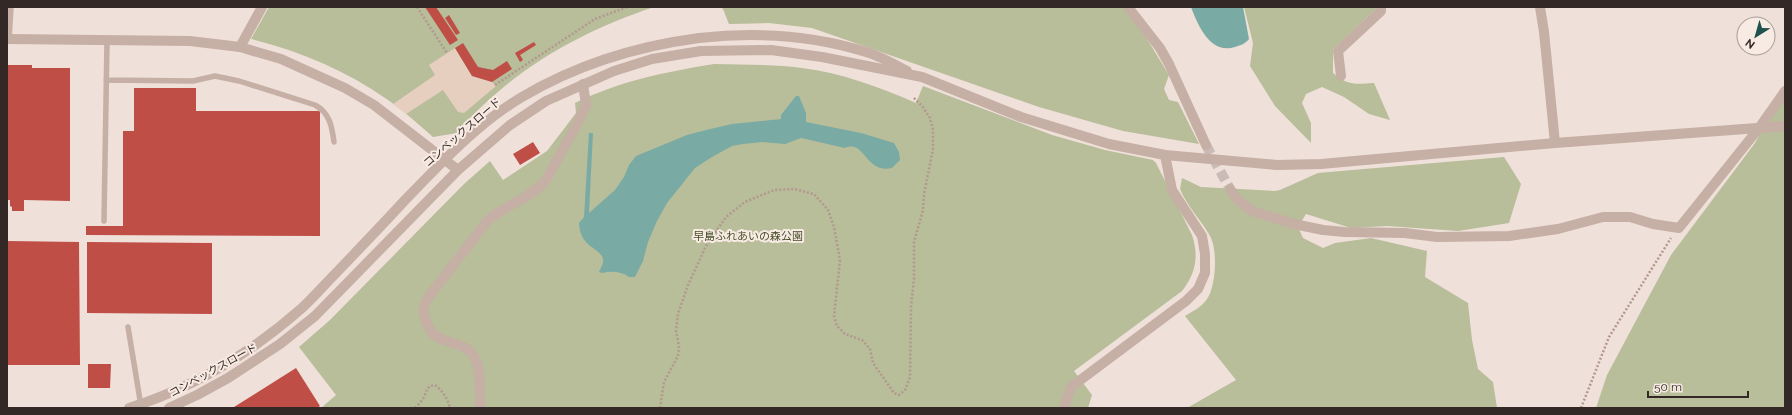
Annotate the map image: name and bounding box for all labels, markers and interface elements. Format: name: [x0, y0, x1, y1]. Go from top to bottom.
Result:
north arrow: [1736, 16, 1776, 56]
text: N: [1743, 36, 1758, 51]
street label: コンベックスロード: [421, 95, 504, 170]
park label: 早島ふれあいの森公園: [693, 230, 803, 243]
street label: コンベックスロード: [167, 341, 260, 400]
scale bar: [1648, 373, 1748, 399]
text: 50 m: [1654, 380, 1682, 394]

